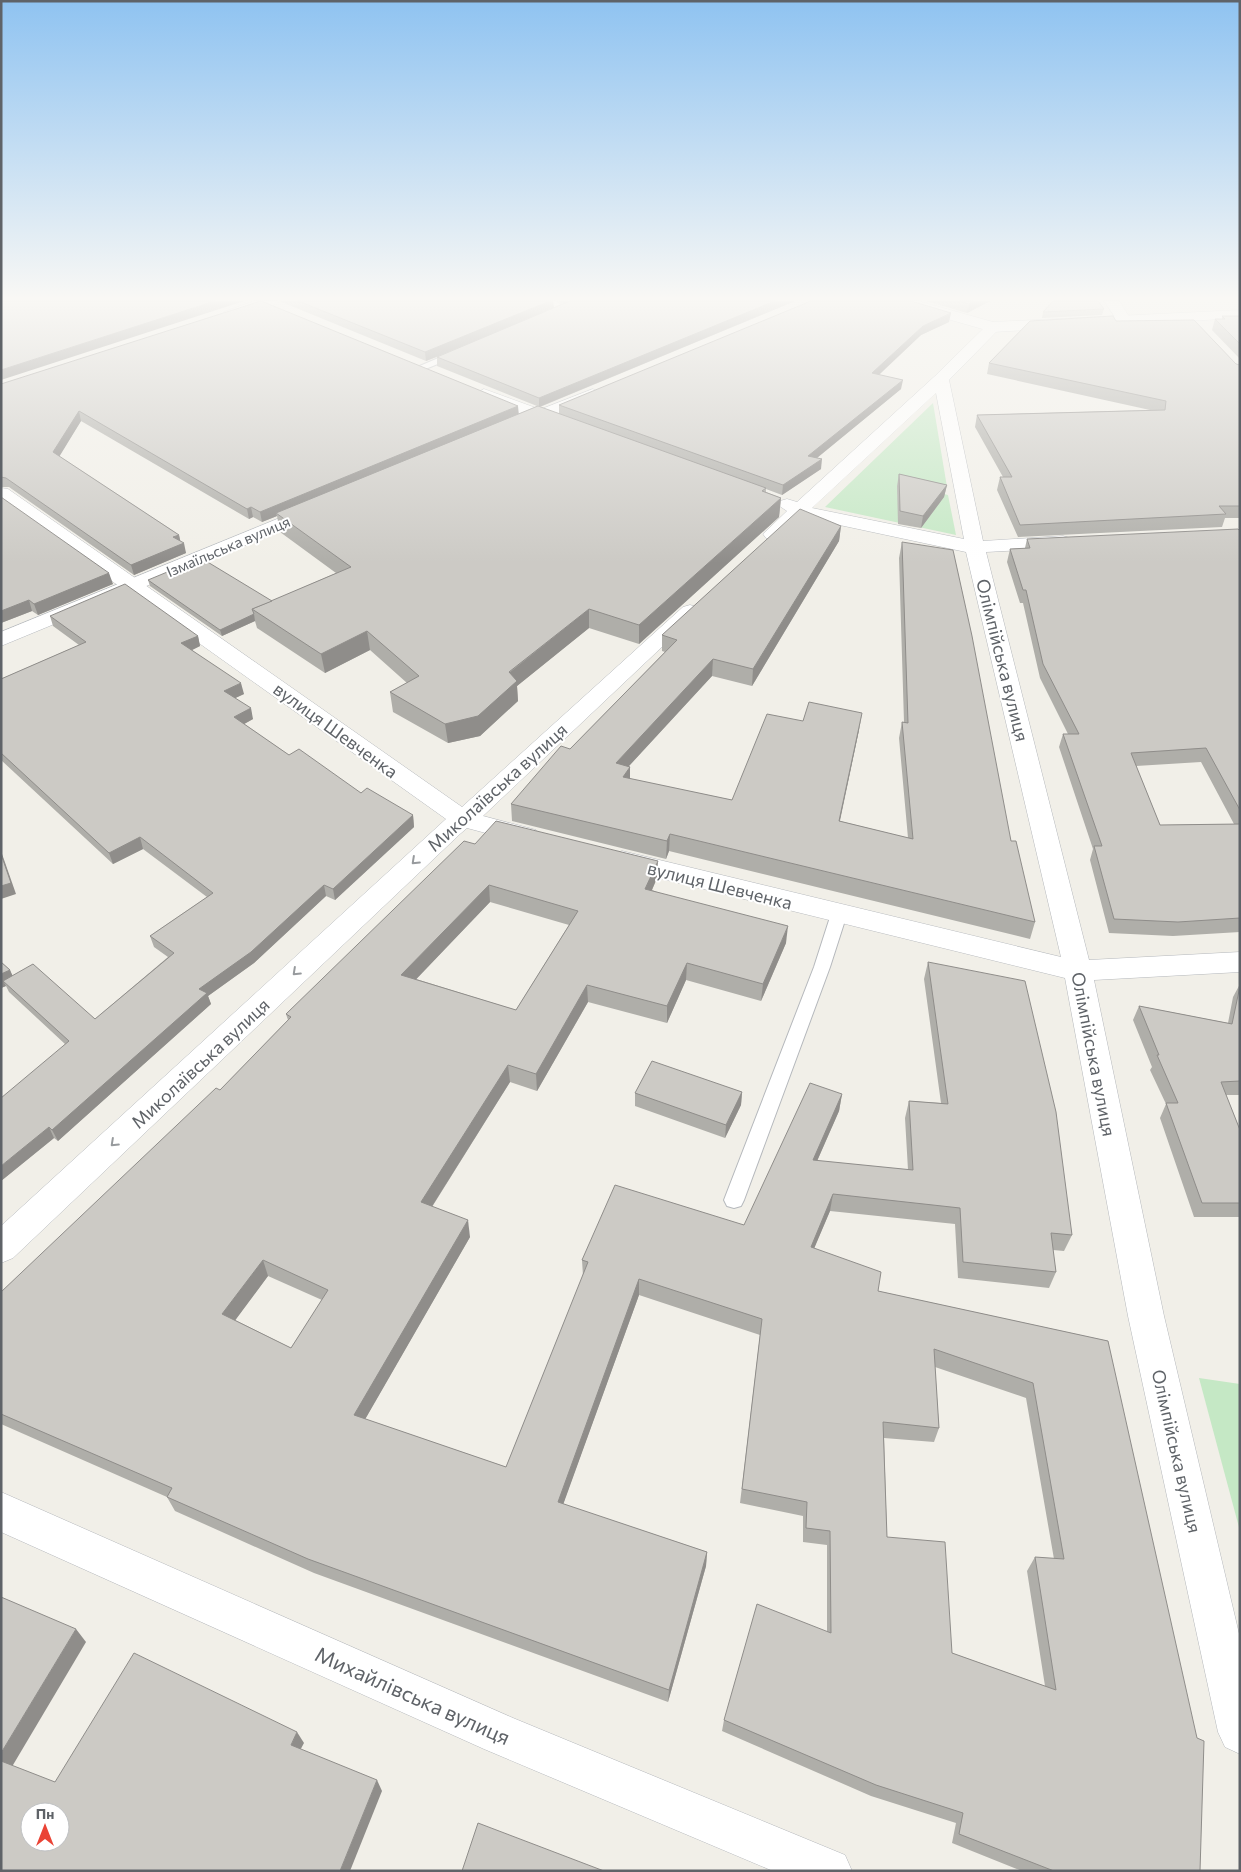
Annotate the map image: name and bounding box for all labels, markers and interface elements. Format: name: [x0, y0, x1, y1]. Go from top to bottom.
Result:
street label: Ізмаїльська вулиця: [163, 512, 293, 580]
street label: Олімпійська вулиця: [972, 576, 1034, 744]
street label: вулиця Шевченка: [269, 677, 403, 783]
street label: Миколаївська вулиця: [422, 718, 572, 856]
one-way arrow: [412, 855, 421, 864]
street label: вулиця Шевченка: [645, 856, 795, 914]
one-way arrow: [293, 966, 302, 975]
street label: Олімпійська вулиця: [1067, 970, 1121, 1138]
street label: Миколаївська вулиця: [126, 993, 274, 1133]
one-way arrow: [110, 1137, 119, 1146]
street label: Олімпійська вулиця: [1148, 1367, 1206, 1535]
street label: Михайлівська вулиця: [312, 1641, 514, 1749]
north arrow: [20, 1802, 70, 1852]
text: Пн: [36, 1805, 54, 1822]

